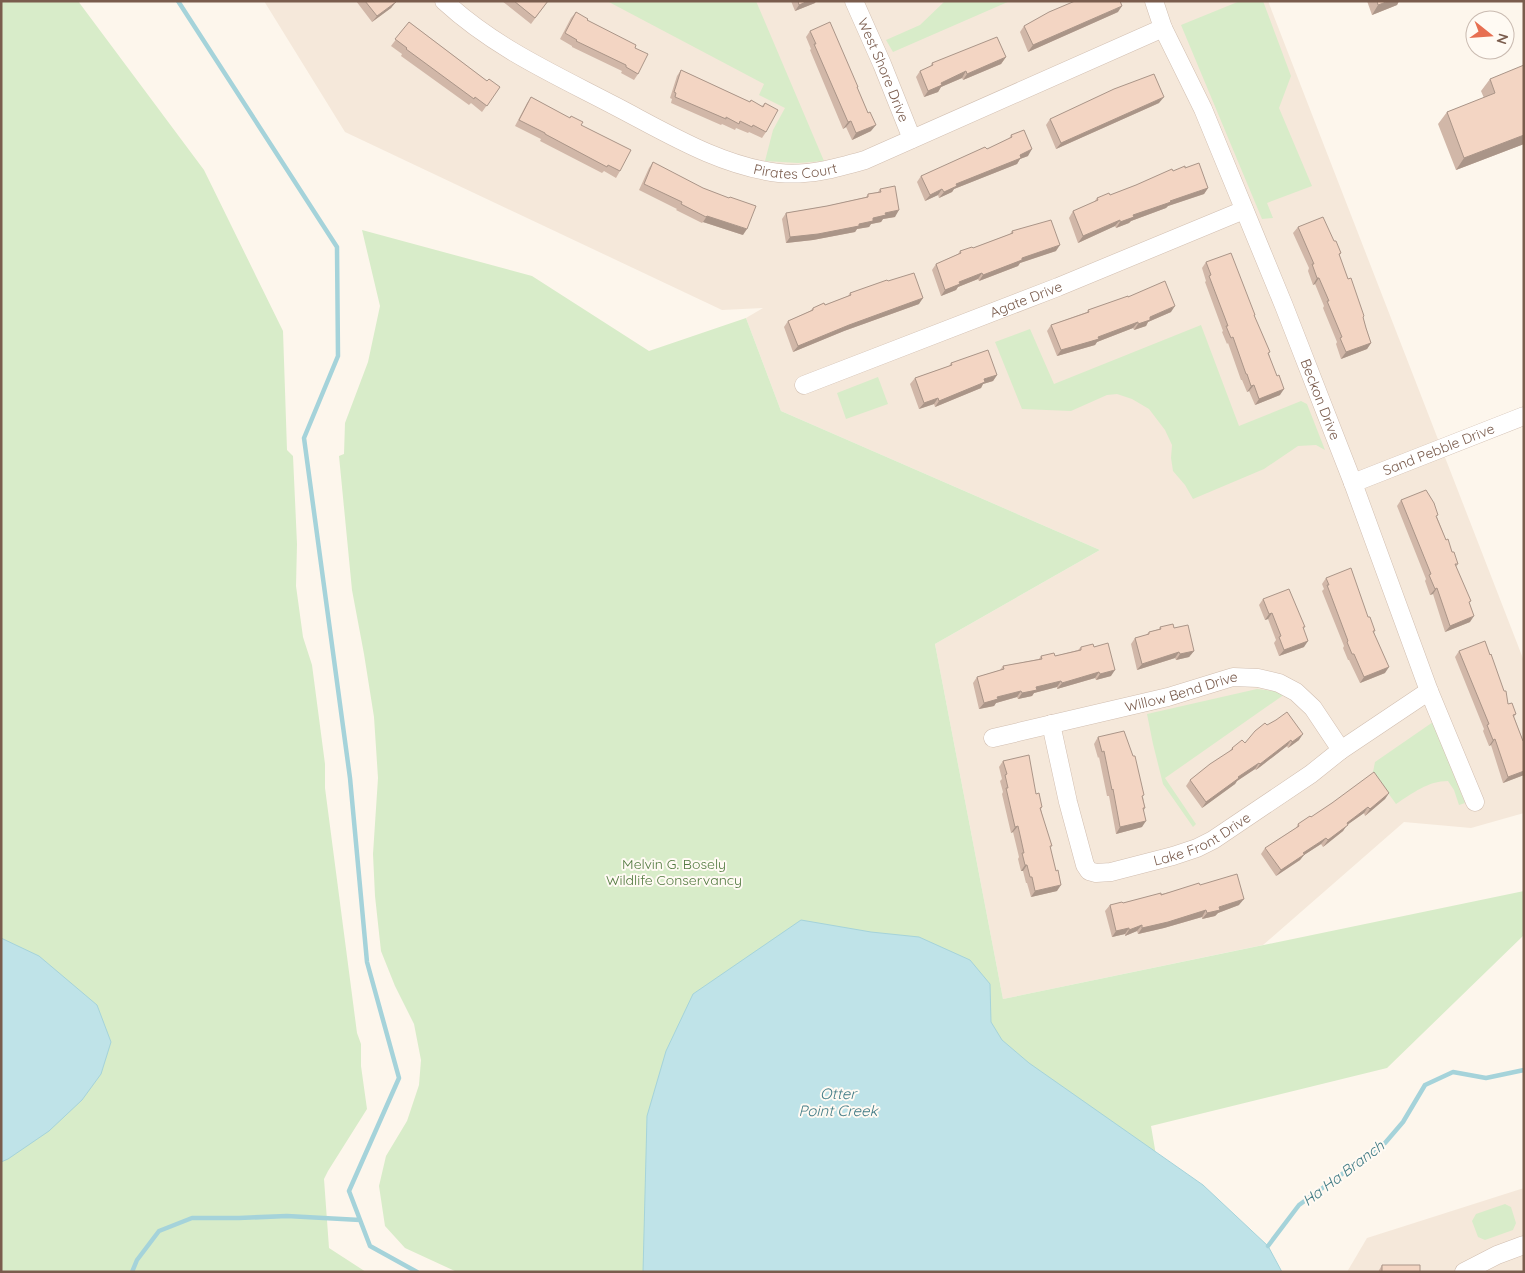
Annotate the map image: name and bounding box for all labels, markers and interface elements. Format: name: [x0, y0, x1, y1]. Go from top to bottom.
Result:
north arrow: [1465, 10, 1515, 60]
street label: West Shore Drive: [854, 15, 913, 125]
text: N: [1492, 31, 1513, 46]
street label: Pirates Court: [752, 159, 839, 183]
street label: Agate Drive: [987, 277, 1065, 321]
street label: Beckon Drive: [1296, 356, 1344, 443]
street label: Sand Pebble Drive: [1380, 419, 1497, 479]
street label: Willow Bend Drive: [1123, 668, 1238, 716]
street label: Lake Front Drive: [1151, 808, 1254, 870]
park label: Melvin G. Bosely Wildlife Conservancy: [606, 855, 742, 889]
water label: Otter Point Creek: [798, 1084, 880, 1120]
water label: Ha Ha Branch: [1298, 1136, 1388, 1210]

